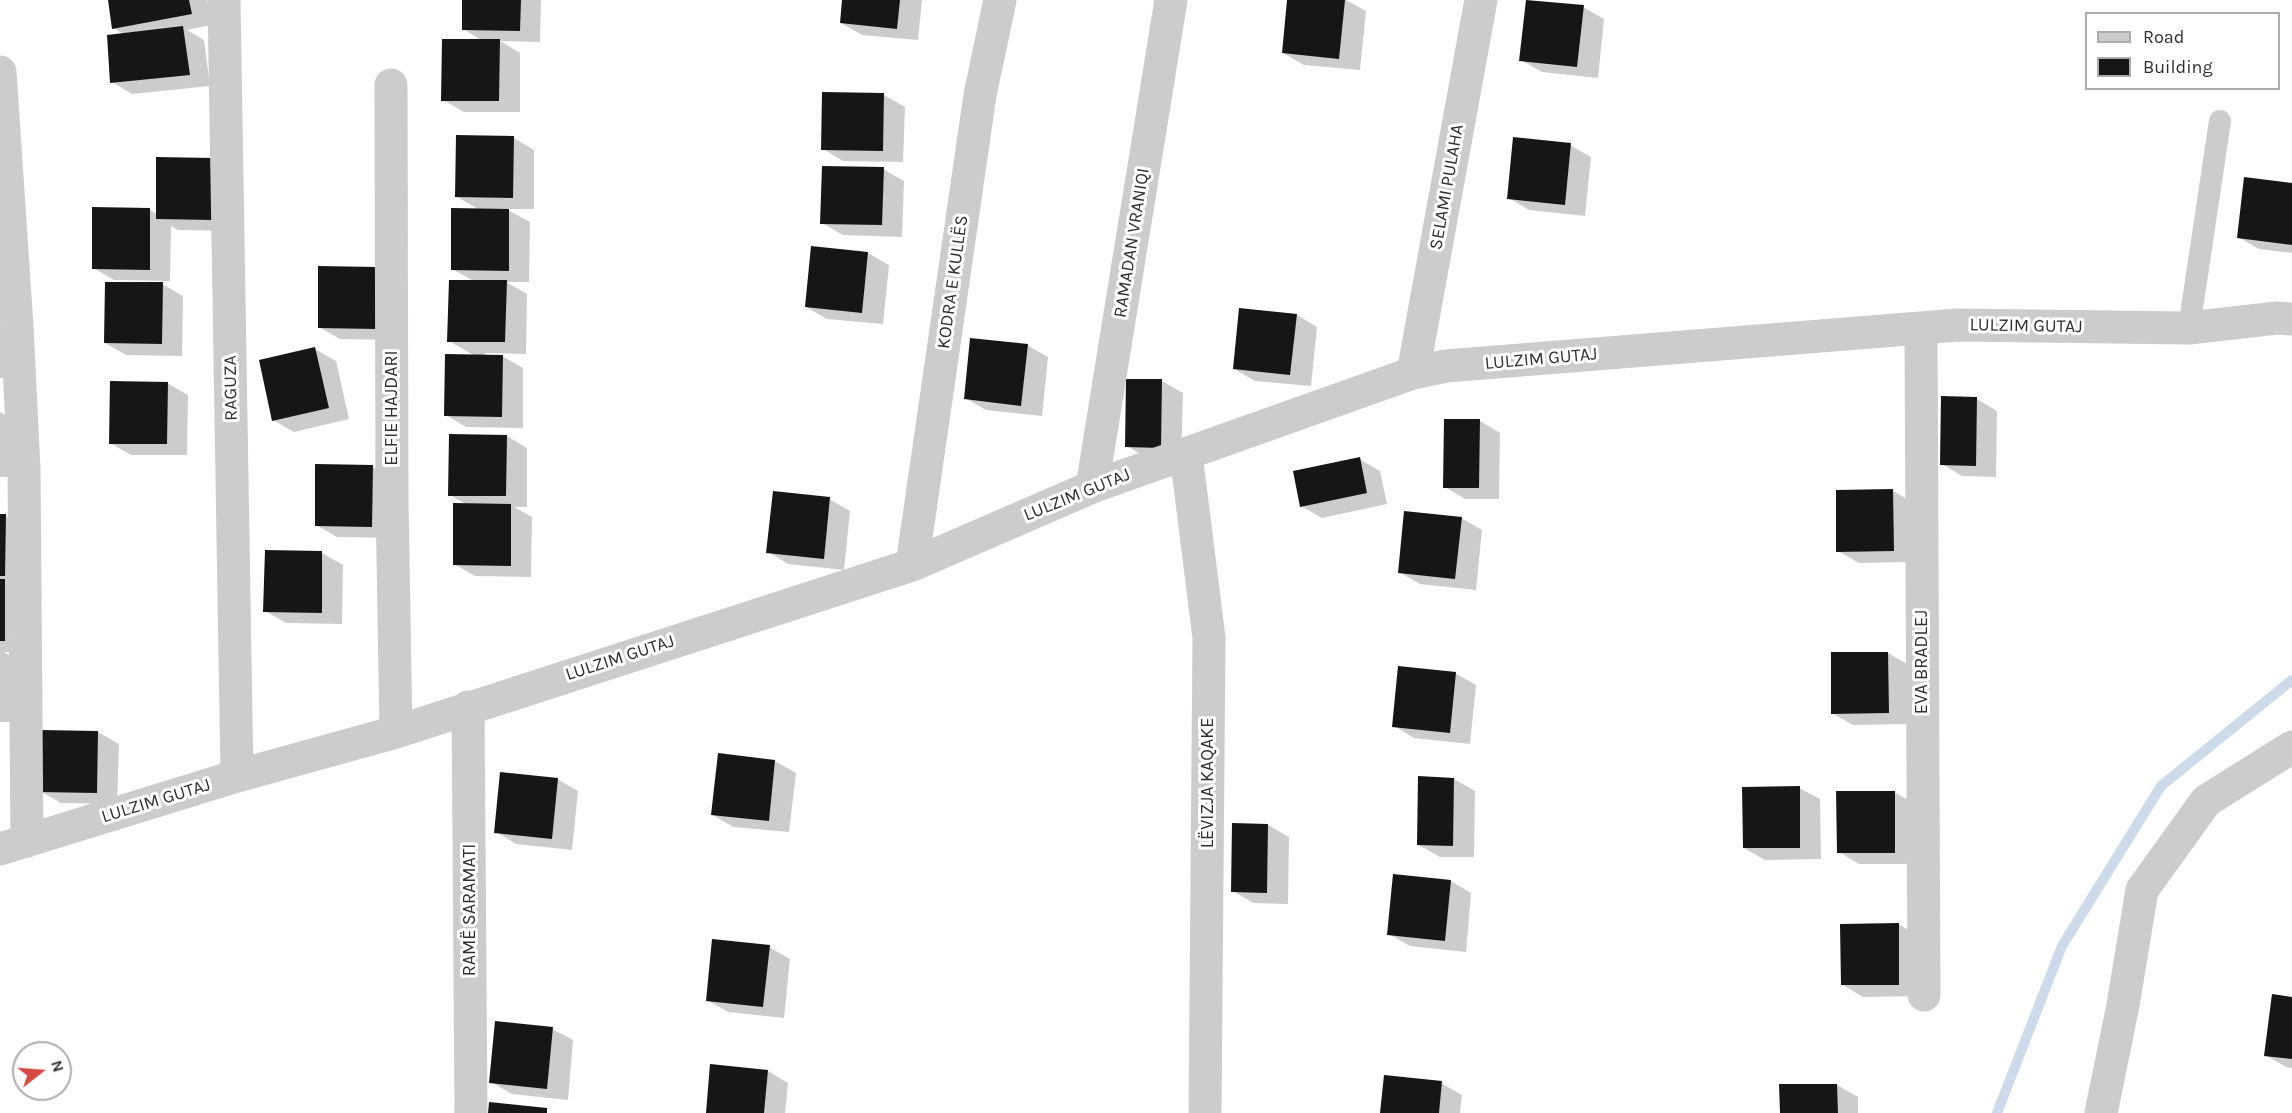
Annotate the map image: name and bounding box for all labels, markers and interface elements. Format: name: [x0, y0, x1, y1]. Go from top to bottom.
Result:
legend: [2085, 12, 2280, 90]
text: Road: [2143, 26, 2184, 48]
text: Building: [2143, 56, 2213, 78]
street label: SELAMI PULAHA: [1425, 123, 1469, 251]
street label: RAMADAN VRANIQI: [1109, 167, 1155, 319]
street label: KODRA E KULLËS: [933, 214, 973, 350]
street label: LULZIM GUTAJ: [1969, 314, 2083, 338]
street label: LULZIM GUTAJ: [1484, 343, 1598, 375]
street label: ELFIE HAJDARI: [381, 350, 403, 466]
street label: RAGUZA: [220, 355, 242, 421]
street label: LULZIM GUTAJ: [1021, 464, 1133, 526]
street label: EVA BRADLEJ: [1911, 610, 1933, 714]
street label: LULZIM GUTAJ: [563, 630, 677, 686]
street label: LËVIZJA KAQAKE: [1197, 718, 1219, 848]
street label: LULZIM GUTAJ: [99, 774, 213, 828]
street label: RAMË SARAMATI: [459, 844, 481, 976]
north arrow: [12, 1041, 72, 1101]
text: N: [47, 1058, 69, 1074]

